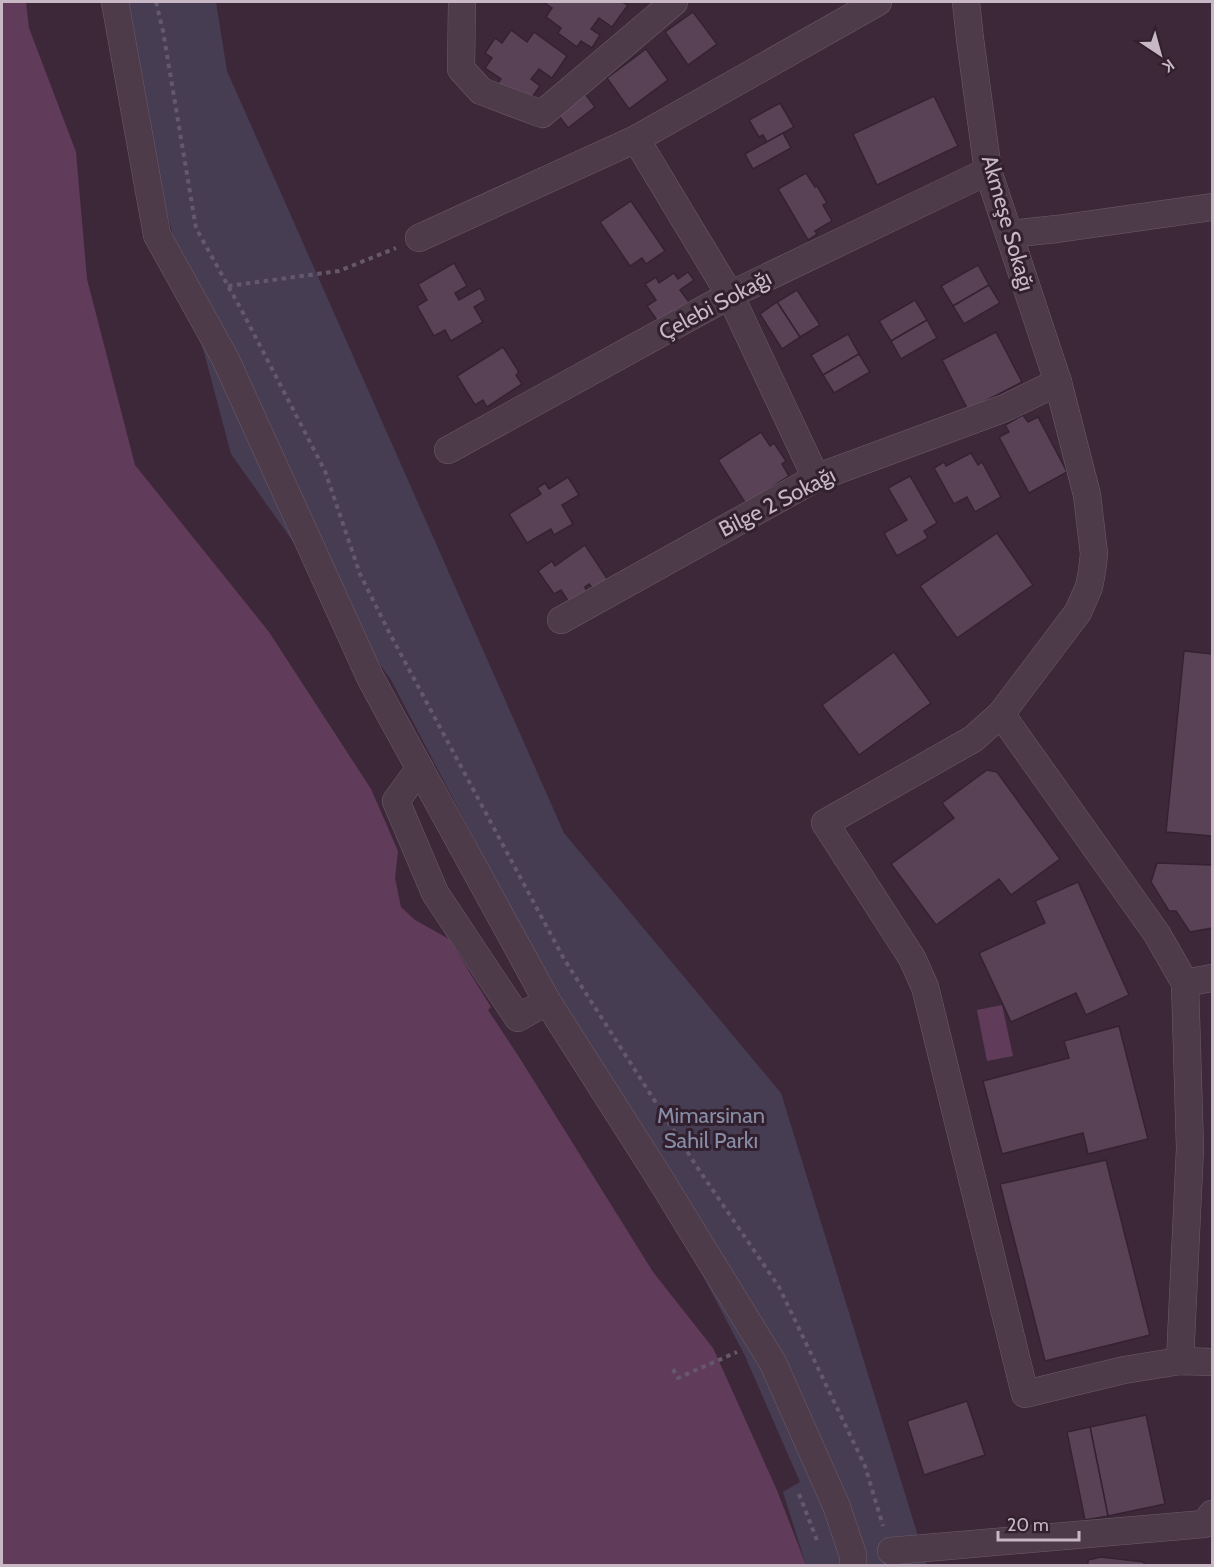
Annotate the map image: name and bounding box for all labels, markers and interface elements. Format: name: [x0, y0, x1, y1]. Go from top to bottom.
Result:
north arrow: [1130, 24, 1190, 84]
text: K: [1159, 55, 1178, 76]
street label: Akmeşe Sokağı: [976, 152, 1040, 294]
street label: Çelebi Sokağı: [654, 264, 776, 346]
street label: Bilge 2 Sokağı: [714, 461, 840, 543]
park label: Mimarsinan Sahil Parkı: [657, 1102, 765, 1154]
scale bar: [998, 1504, 1079, 1542]
text: 20 m: [1007, 1514, 1049, 1536]

